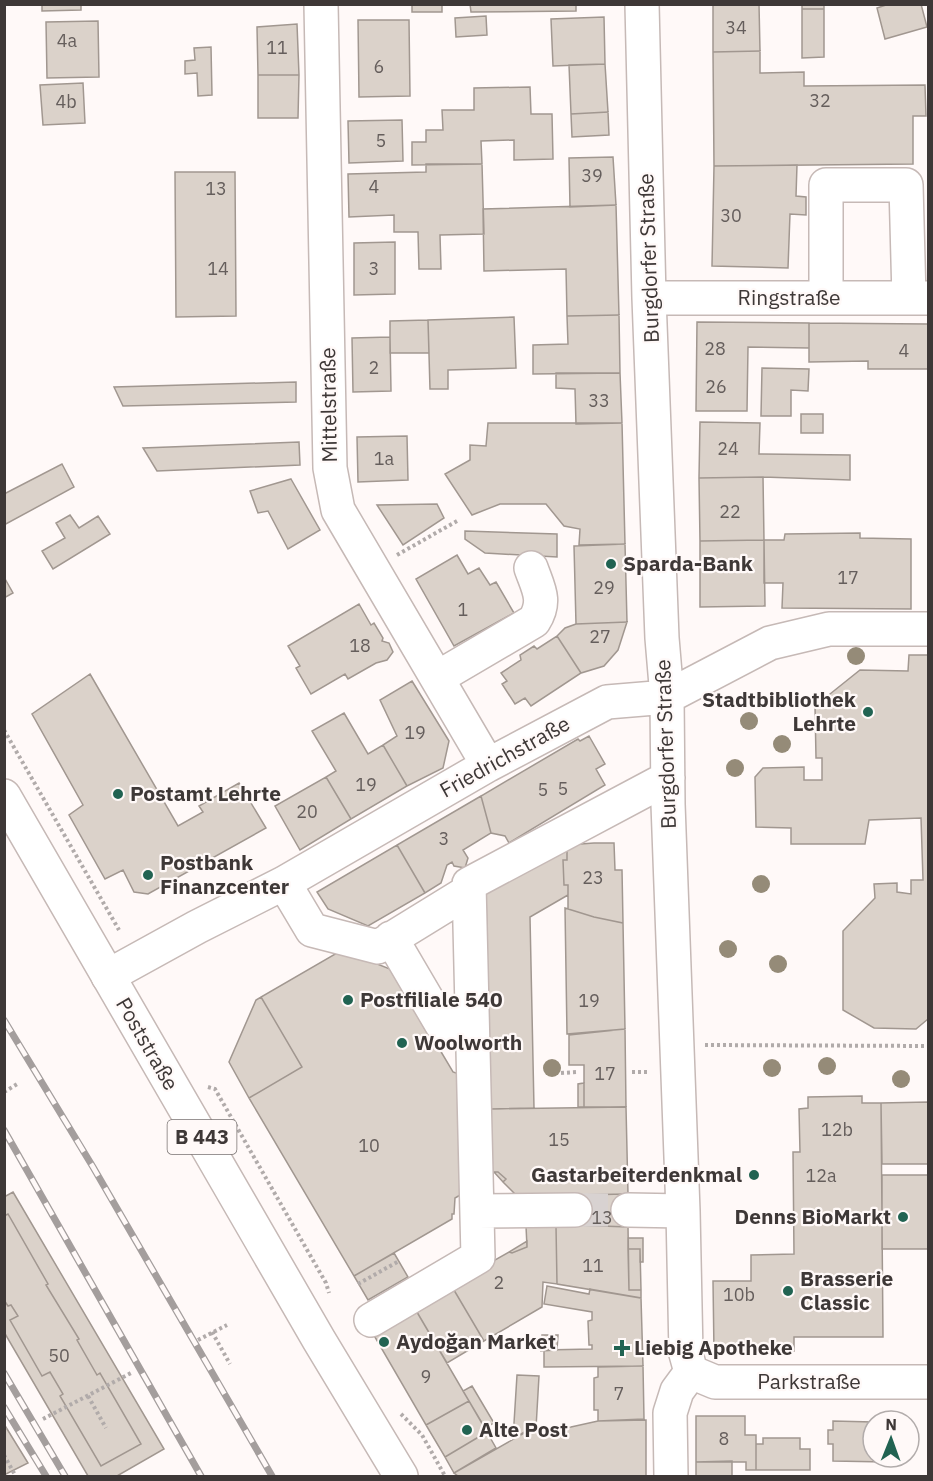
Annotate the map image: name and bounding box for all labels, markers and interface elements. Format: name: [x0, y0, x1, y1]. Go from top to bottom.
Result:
house number: 34: [725, 16, 747, 39]
house number: 4a: [57, 29, 78, 52]
house number: 11: [266, 36, 288, 59]
house number: 6: [374, 55, 384, 78]
house number: 32: [809, 89, 831, 112]
house number: 4b: [55, 90, 77, 113]
house number: 5: [376, 129, 386, 152]
house number: 39: [581, 164, 603, 187]
street label: Burgdorfer Straße: [631, 173, 665, 343]
house number: 4: [369, 175, 380, 198]
house number: 13: [205, 177, 227, 200]
house number: 30: [720, 204, 742, 227]
house number: 14: [207, 257, 229, 280]
house number: 3: [369, 257, 379, 280]
street label: Ringstraße: [738, 283, 840, 311]
house number: 28: [704, 337, 726, 360]
house number: 4: [899, 339, 910, 362]
street label: Mittelstraße: [313, 347, 343, 463]
house number: 2: [369, 356, 379, 379]
house number: 26: [705, 375, 727, 398]
house number: 33: [588, 389, 610, 412]
house number: 24: [717, 437, 739, 460]
house number: 1a: [374, 447, 395, 470]
house number: 22: [719, 500, 741, 523]
place label: Sparda-Bank: [623, 549, 754, 577]
marker: Sparda-Bank: [604, 557, 618, 571]
house number: 17: [837, 566, 859, 589]
house number: 29: [593, 576, 615, 599]
house number: 1: [458, 598, 468, 621]
house number: 27: [589, 625, 611, 648]
house number: 18: [349, 634, 371, 657]
street label: Burgdorfer Straße: [648, 659, 682, 829]
place label: Stadtbibliothek Lehrte: [702, 685, 857, 737]
marker: Stadtbibliothek Lehrte: [861, 705, 875, 719]
street label: Friedrichstraße: [434, 709, 575, 803]
house number: 19: [404, 721, 426, 744]
house number: 19: [355, 773, 377, 796]
house number: 5: [558, 777, 568, 800]
house number: 5: [538, 778, 548, 801]
place label: Postamt Lehrte: [130, 779, 281, 807]
marker: Postamt Lehrte: [111, 787, 125, 801]
house number: 20: [296, 800, 318, 823]
house number: 3: [439, 827, 449, 850]
place label: Postbank Finanzcenter: [160, 848, 290, 900]
house number: 23: [582, 866, 604, 889]
marker: Postbank Finanzcenter: [141, 868, 155, 882]
place label: Postfiliale 540: [360, 985, 503, 1013]
house number: 19: [578, 989, 600, 1012]
street label: Poststraße: [110, 992, 186, 1095]
marker: Postfiliale 540: [341, 993, 355, 1007]
place label: Woolworth: [414, 1028, 522, 1056]
marker: Woolworth: [395, 1036, 409, 1050]
house number: 17: [594, 1062, 616, 1085]
house number: 12b: [821, 1118, 853, 1141]
road number: B 443: [168, 1120, 236, 1154]
house number: 15: [548, 1128, 570, 1151]
house number: 10: [358, 1134, 380, 1157]
place label: Gastarbeiterdenkmal: [531, 1160, 742, 1188]
house number: 12a: [805, 1164, 837, 1187]
marker: Gastarbeiterdenkmal: [747, 1168, 761, 1182]
place label: Denns BioMarkt: [735, 1202, 891, 1230]
house number: 13: [591, 1206, 613, 1229]
marker: Denns BioMarkt: [896, 1210, 910, 1224]
house number: 11: [582, 1254, 604, 1277]
place label: Brasserie Classic: [800, 1264, 893, 1316]
house number: 2: [494, 1271, 504, 1294]
house number: 10b: [723, 1283, 755, 1306]
marker: Brasserie Classic: [781, 1284, 795, 1298]
place label: Aydoğan Market: [396, 1327, 556, 1355]
place label: Liebig Apotheke: [634, 1333, 793, 1361]
marker: Aydoğan Market: [377, 1335, 391, 1349]
marker: Liebig Apotheke: [615, 1341, 629, 1355]
house number: 50: [48, 1344, 70, 1367]
house number: 9: [421, 1365, 431, 1388]
street label: Parkstraße: [757, 1367, 861, 1395]
house number: 7: [614, 1382, 624, 1405]
north arrow: [861, 1409, 921, 1469]
text: N: [885, 1414, 897, 1434]
place label: Alte Post: [479, 1415, 568, 1443]
marker: Alte Post: [460, 1423, 474, 1437]
house number: 8: [719, 1427, 729, 1450]

